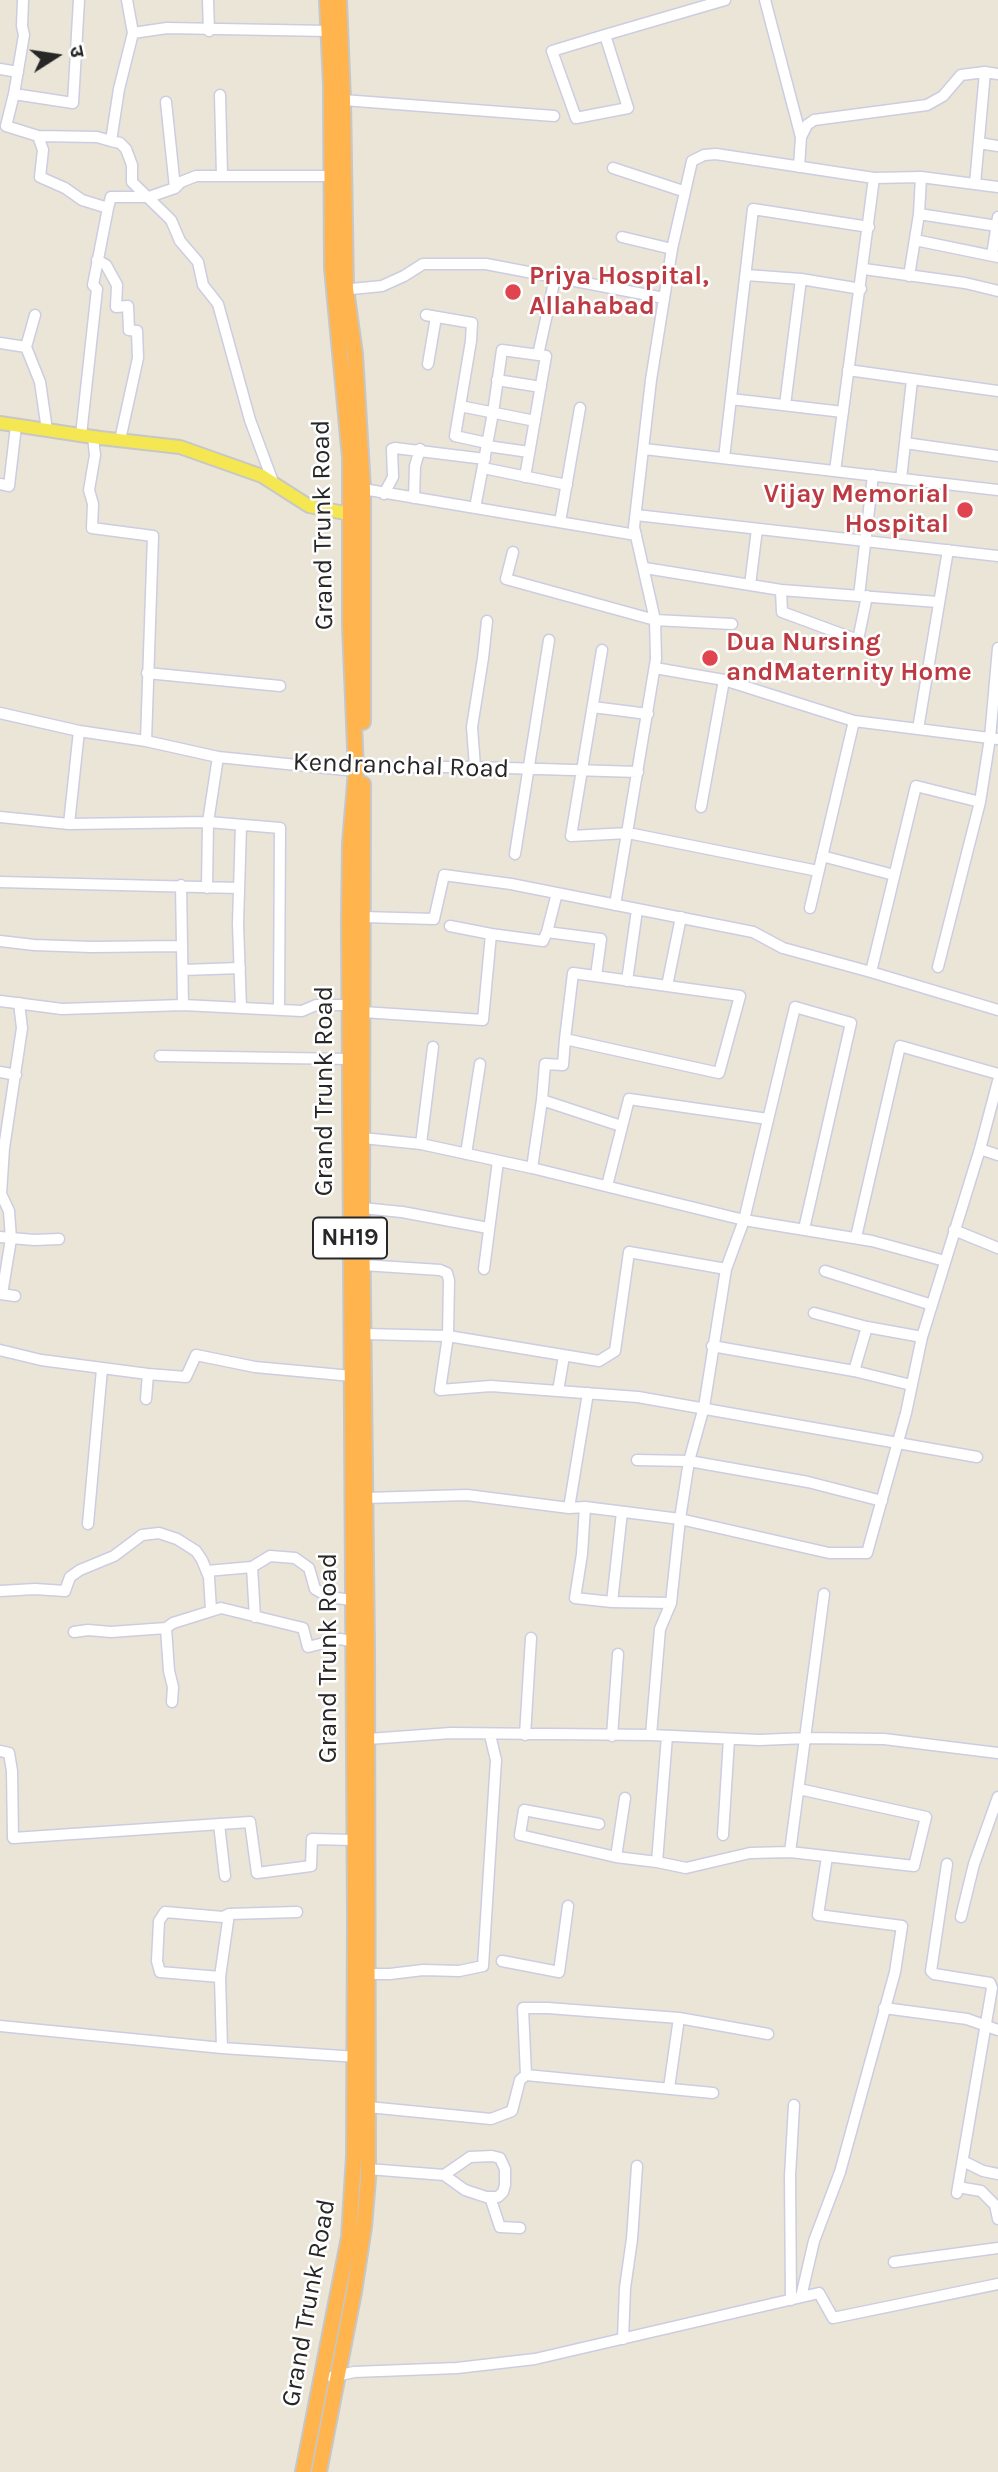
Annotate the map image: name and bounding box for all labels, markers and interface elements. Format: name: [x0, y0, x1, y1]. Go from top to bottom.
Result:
north arrow: [21, 21, 91, 91]
text: उ: [65, 44, 88, 59]
place label: Priya Hospital, Allahabad: [529, 261, 709, 322]
marker: Priya Hospital, Allahabad: [503, 282, 523, 302]
street label: Grand Trunk Road: [306, 420, 340, 630]
place label: Vijay Memorial Hospital: [763, 479, 949, 540]
marker: Vijay Memorial Hospital: [955, 500, 975, 520]
place label: Dua Nursing andMaternity Home: [726, 627, 972, 688]
marker: Dua Nursing andMaternity Home: [700, 648, 720, 668]
street label: Kendranchal Road: [292, 747, 510, 785]
street label: Grand Trunk Road: [309, 986, 341, 1196]
road number: NH19: [313, 1218, 387, 1258]
street label: Grand Trunk Road: [313, 1553, 345, 1763]
street label: Grand Trunk Road: [275, 2197, 343, 2409]

